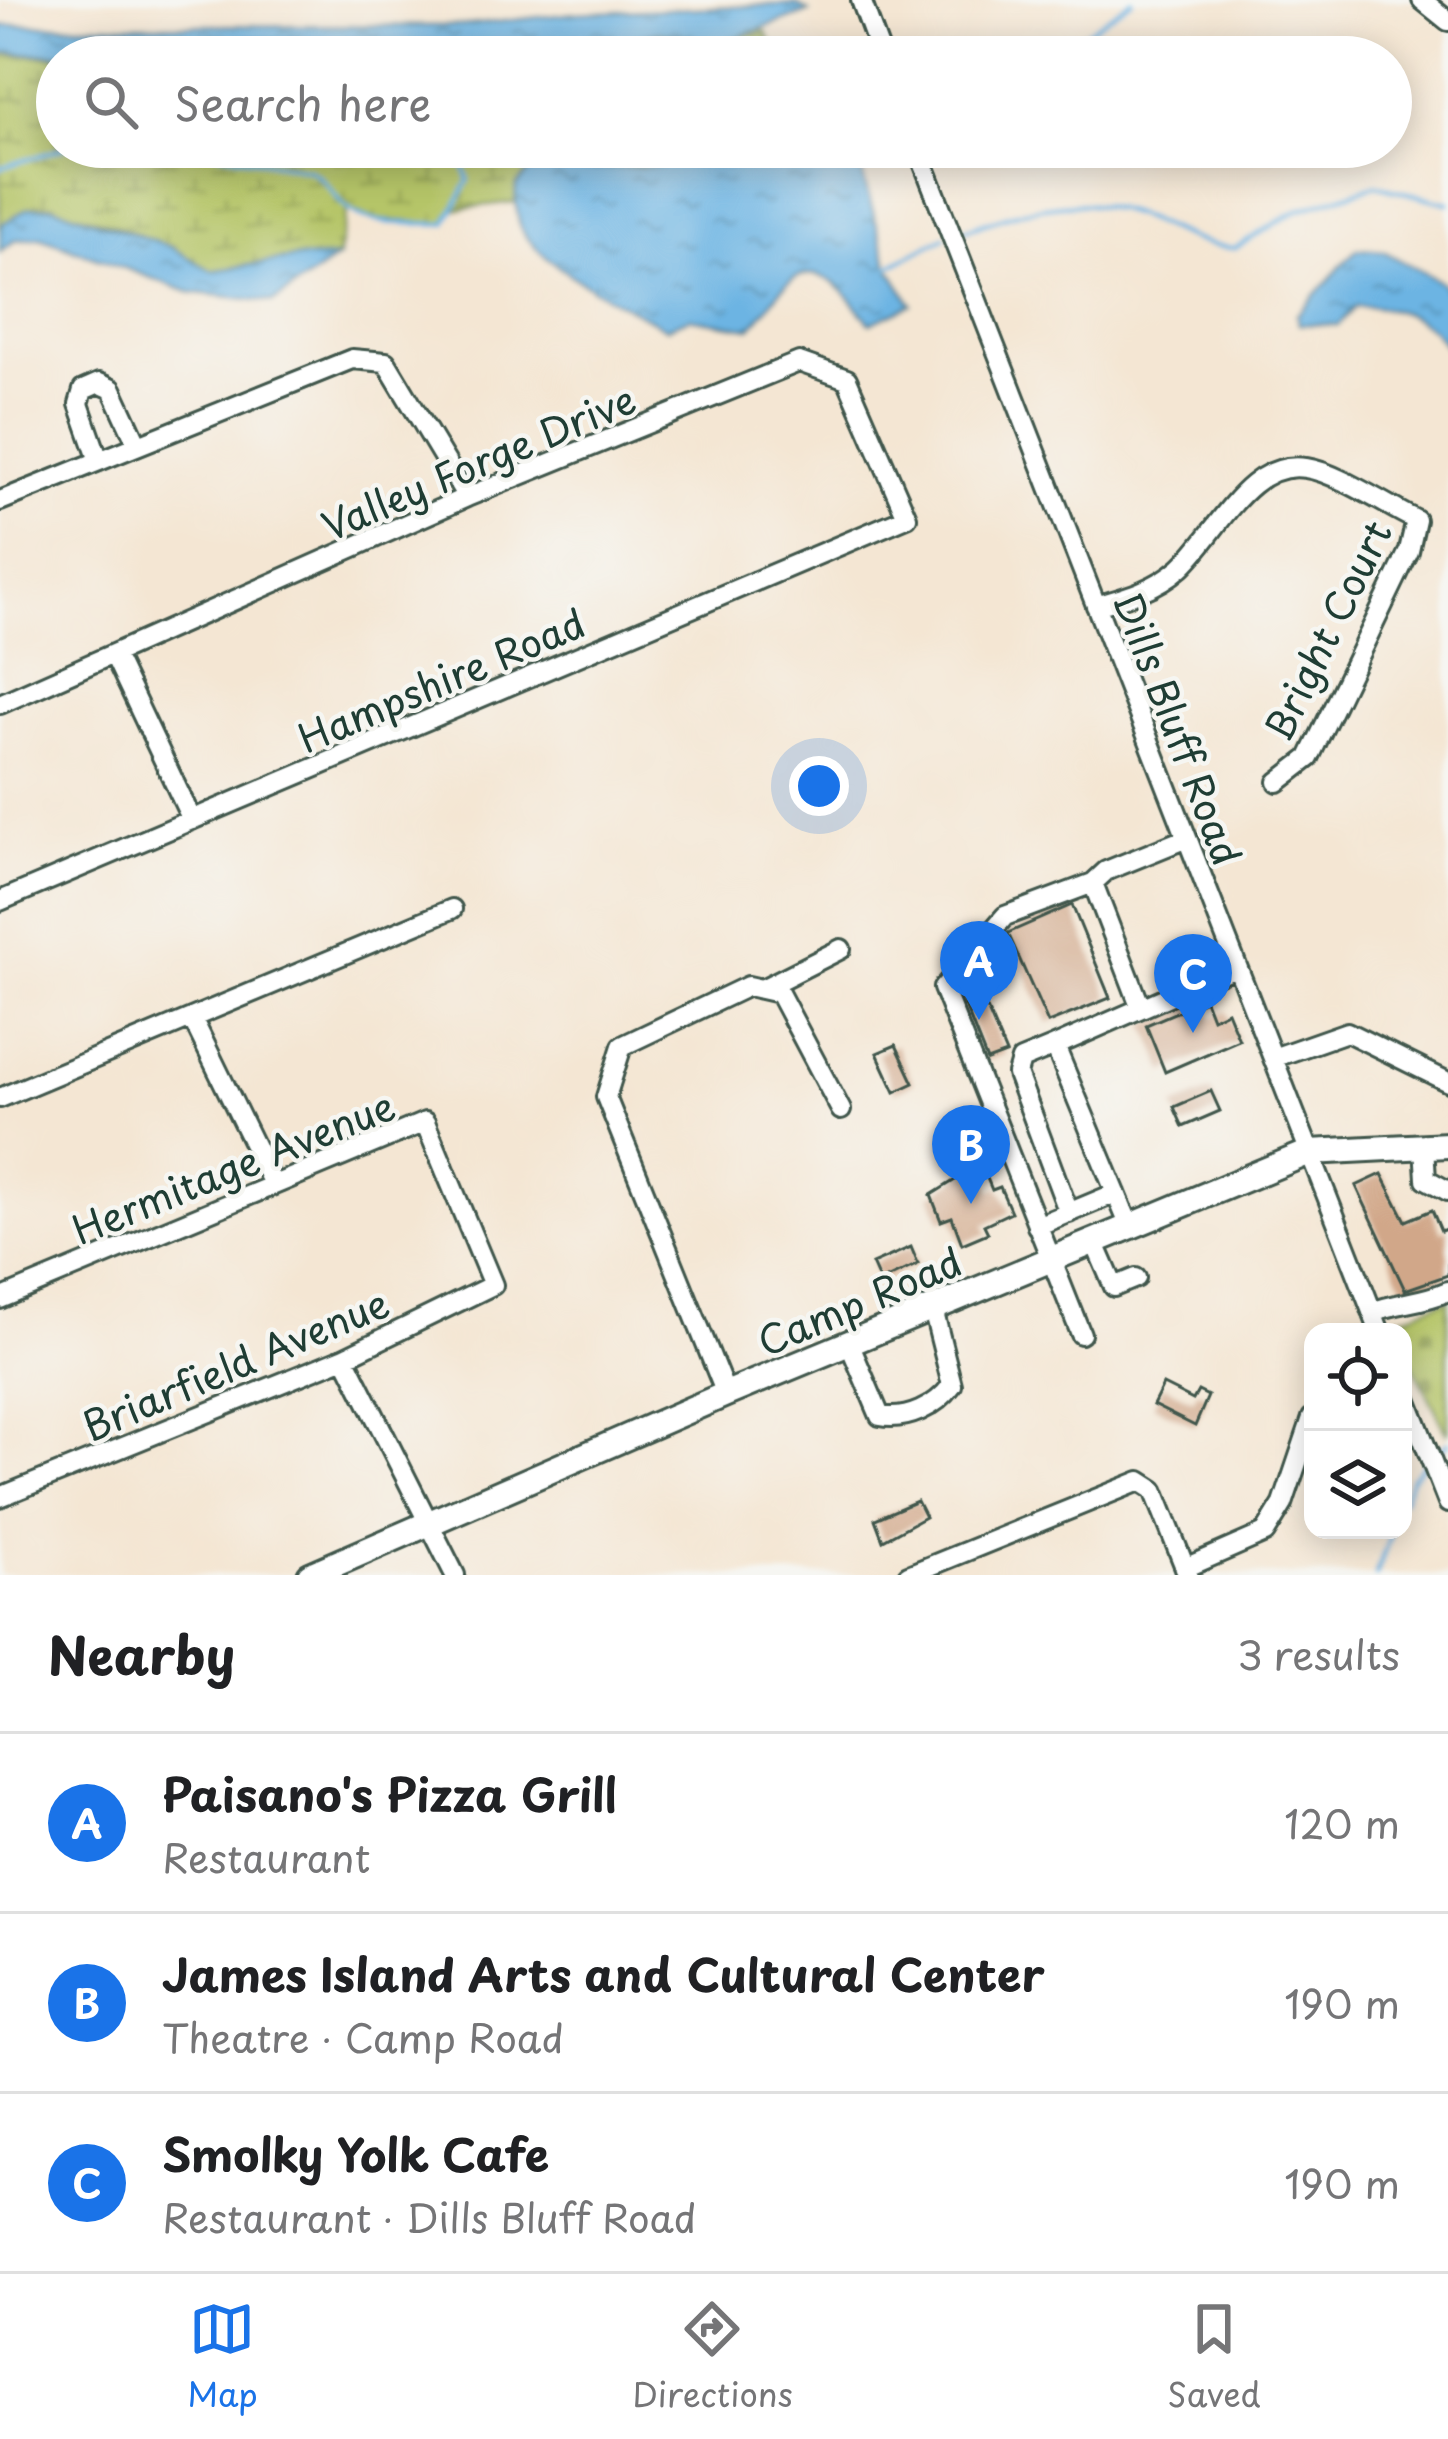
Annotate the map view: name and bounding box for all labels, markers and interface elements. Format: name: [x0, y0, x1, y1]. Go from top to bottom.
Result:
search box: [36, 36, 1412, 168]
text: Search here: [174, 68, 431, 136]
icon: search: [78, 69, 144, 135]
street label: Valley Forge Drive: [312, 368, 644, 554]
street label: Bright Court: [1247, 510, 1405, 750]
street label: Dills Bluff Road: [1100, 583, 1258, 873]
street label: Hampshire Road: [288, 592, 594, 766]
your location: [789, 756, 849, 816]
pin: A: [940, 921, 1018, 1020]
pin: C: [1154, 934, 1232, 1033]
street label: Hermitage Avenue: [63, 1074, 403, 1258]
pin: B: [932, 1105, 1010, 1204]
street label: Camp Road: [748, 1230, 970, 1370]
street label: Briarfield Avenue: [72, 1272, 398, 1454]
map controls: [1304, 1323, 1412, 1539]
button: locate: [1304, 1323, 1412, 1431]
button: layers: [1304, 1431, 1412, 1539]
text: Nearby: [48, 1615, 235, 1692]
text: 3 results: [1237, 1624, 1400, 1683]
text: Paisano's Pizza Grill: [162, 1759, 617, 1827]
text: A: [72, 1793, 102, 1852]
text: 120 m: [1284, 1793, 1400, 1852]
text: Restaurant: [162, 1827, 370, 1886]
text: James Island Arts and Cultural Center: [162, 1939, 1045, 2007]
text: B: [74, 1973, 100, 2032]
text: 190 m: [1284, 1973, 1400, 2032]
text: Theatre · Camp Road: [162, 2007, 564, 2066]
text: Smolky Yolk Cafe: [162, 2119, 549, 2187]
text: C: [72, 2153, 102, 2212]
text: 190 m: [1284, 2153, 1400, 2212]
text: Restaurant · Dills Bluff Road: [162, 2187, 696, 2246]
tab: Map: [187, 2296, 258, 2418]
tab: Directions: [632, 2296, 793, 2418]
tab: Saved: [1167, 2296, 1261, 2418]

